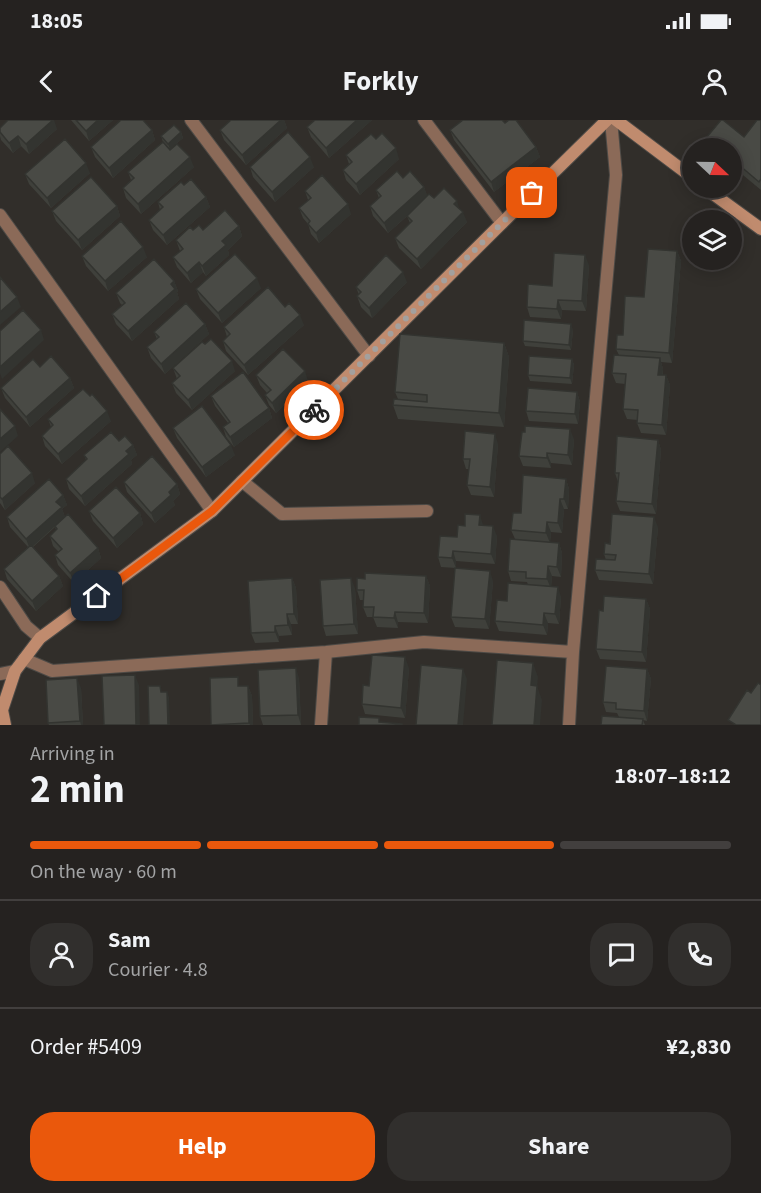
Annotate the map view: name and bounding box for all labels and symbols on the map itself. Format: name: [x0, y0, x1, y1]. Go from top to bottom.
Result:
north arrow: [682, 138, 742, 198]
pin: [506, 167, 557, 218]
courier: [284, 380, 344, 440]
pin: [71, 570, 122, 621]

